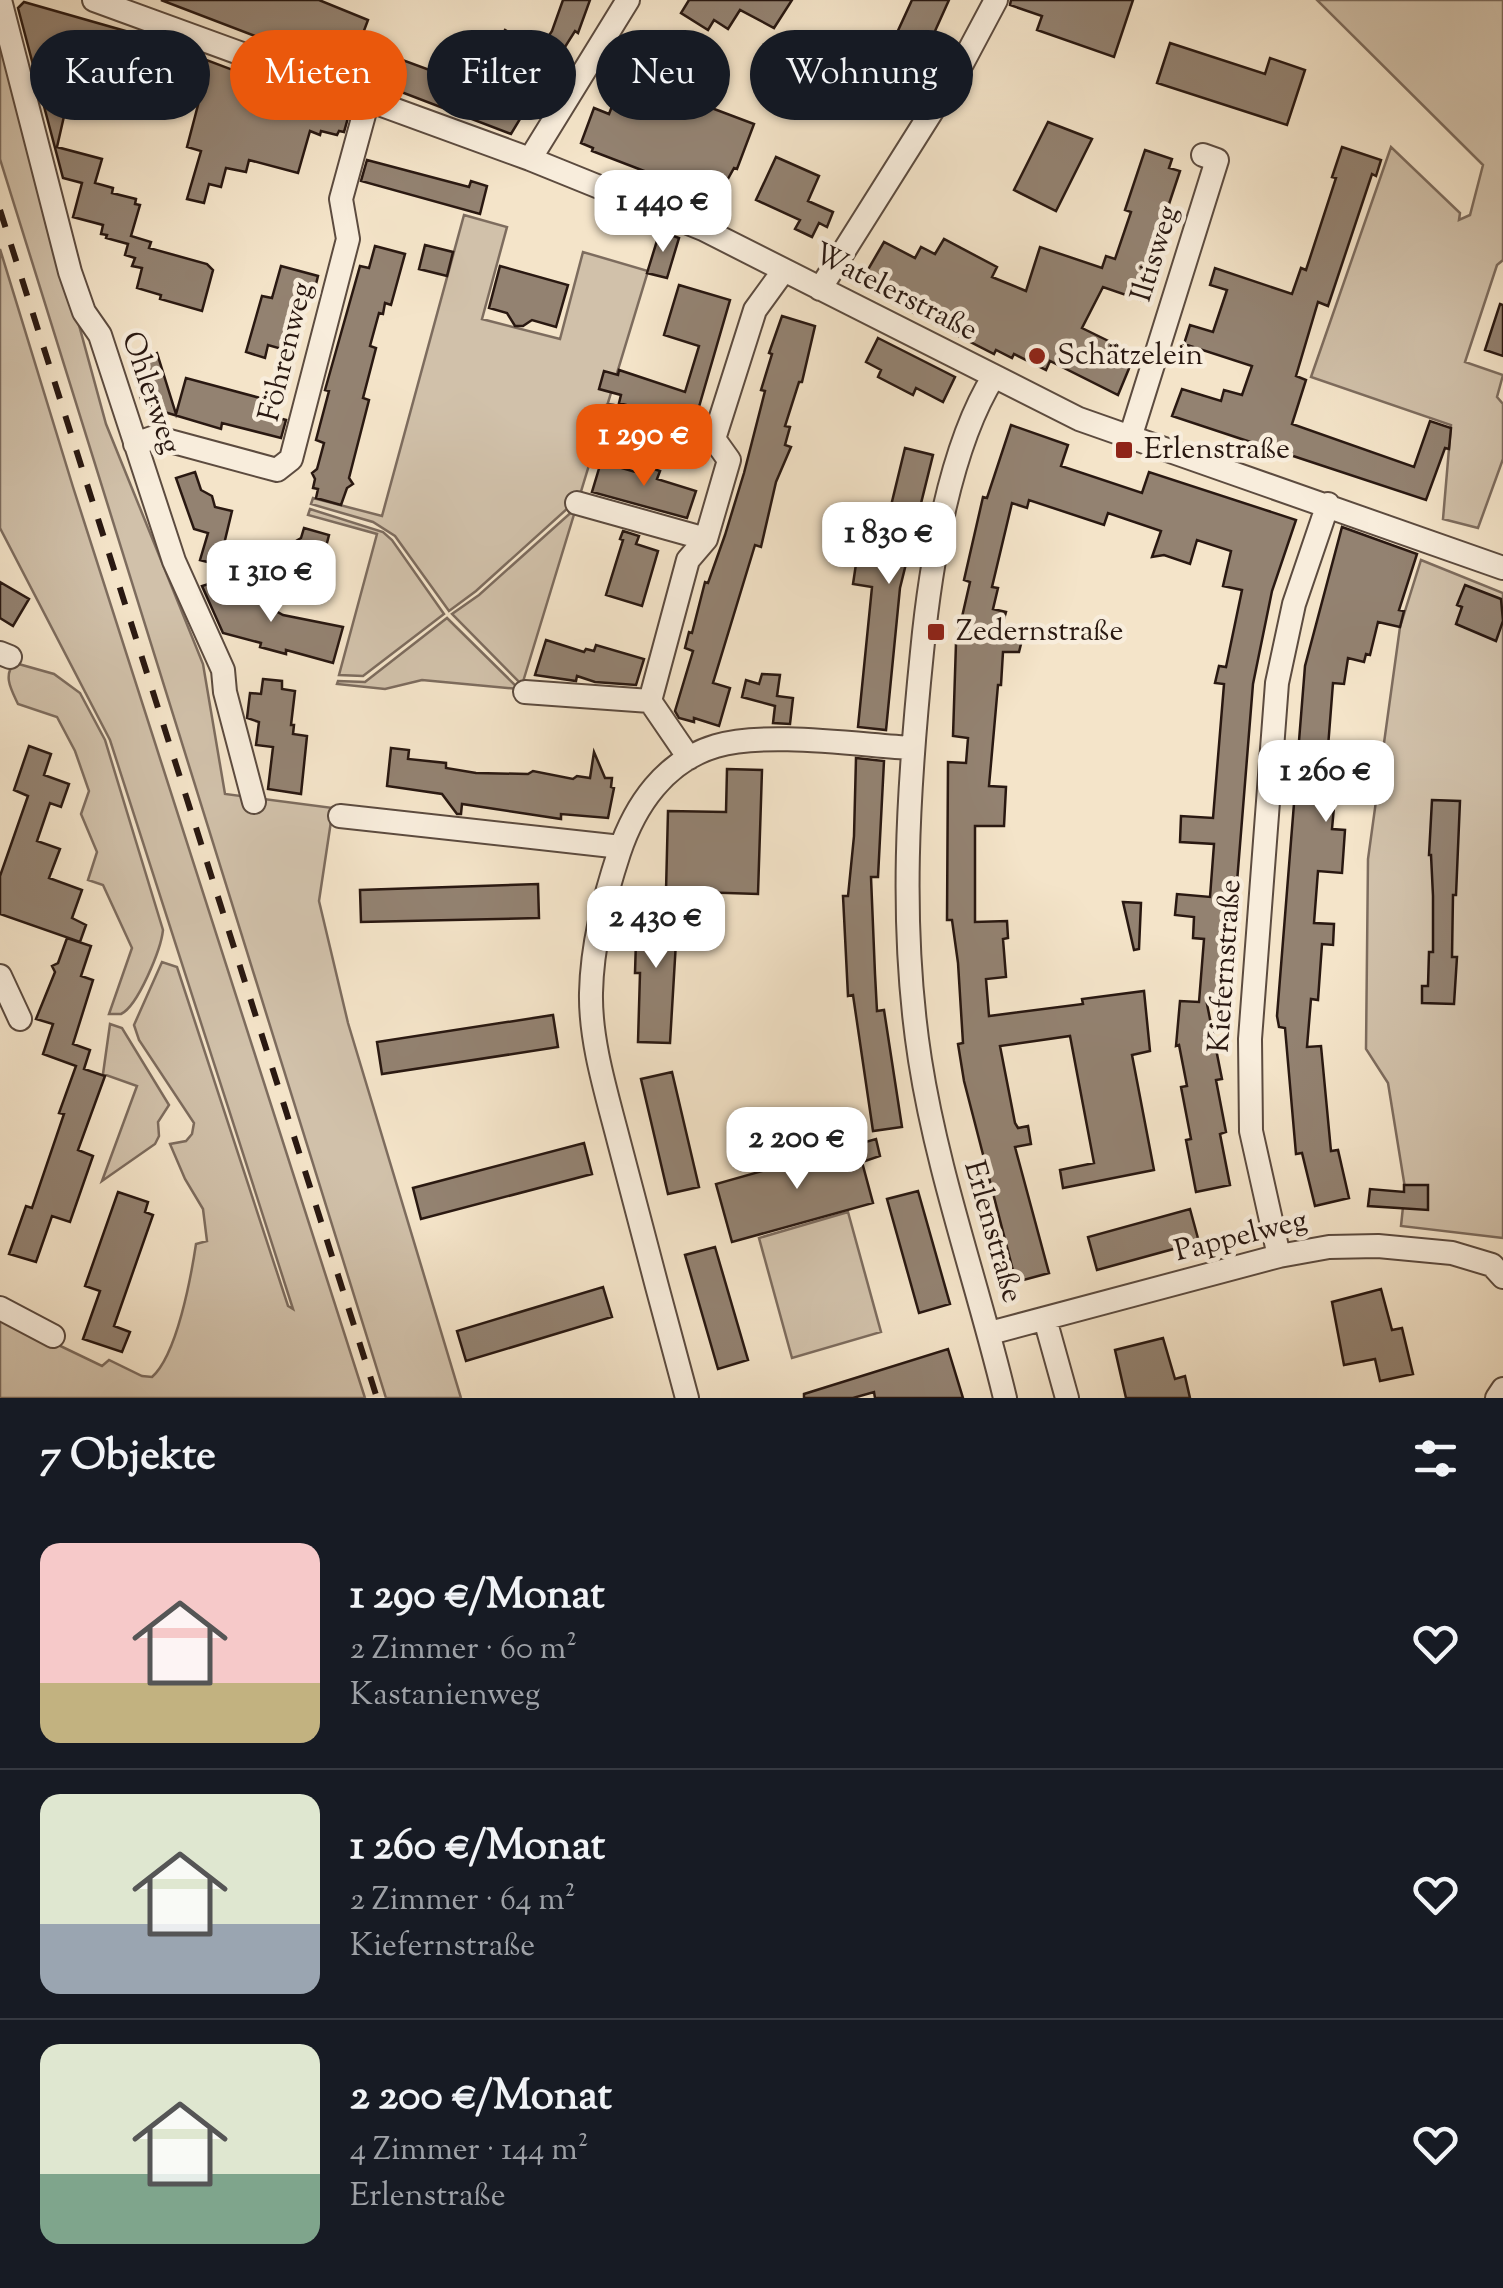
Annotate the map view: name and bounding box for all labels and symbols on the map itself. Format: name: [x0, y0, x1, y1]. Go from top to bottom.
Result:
pin: 1 440 €: [571, 170, 755, 255]
street label: Iltisweg: [1121, 201, 1191, 307]
street label: Watelerstraße: [805, 233, 985, 353]
street label: Föhrenweg: [249, 278, 325, 426]
street label: Ohlerweg: [109, 326, 191, 460]
place label: Schätzelein: [1057, 335, 1203, 378]
marker: Schätzelein: [1026, 345, 1048, 367]
pin: 1 290 €: [552, 404, 736, 489]
place label: Erlenstraße: [1144, 429, 1290, 472]
marker: Erlenstraße: [1113, 439, 1135, 461]
pin: 1 830 €: [797, 502, 981, 587]
pin: 1 310 €: [179, 540, 363, 625]
place label: Zedernstraße: [956, 611, 1123, 654]
marker: Zedernstraße: [925, 621, 947, 643]
pin: 1 260 €: [1234, 740, 1418, 825]
street label: Kiefernstraße: [1198, 878, 1254, 1054]
pin: 2 430 €: [564, 886, 748, 971]
pin: 2 200 €: [705, 1107, 889, 1192]
street label: Erlenstraße: [951, 1156, 1033, 1308]
street label: Pappelweg: [1170, 1200, 1312, 1274]

